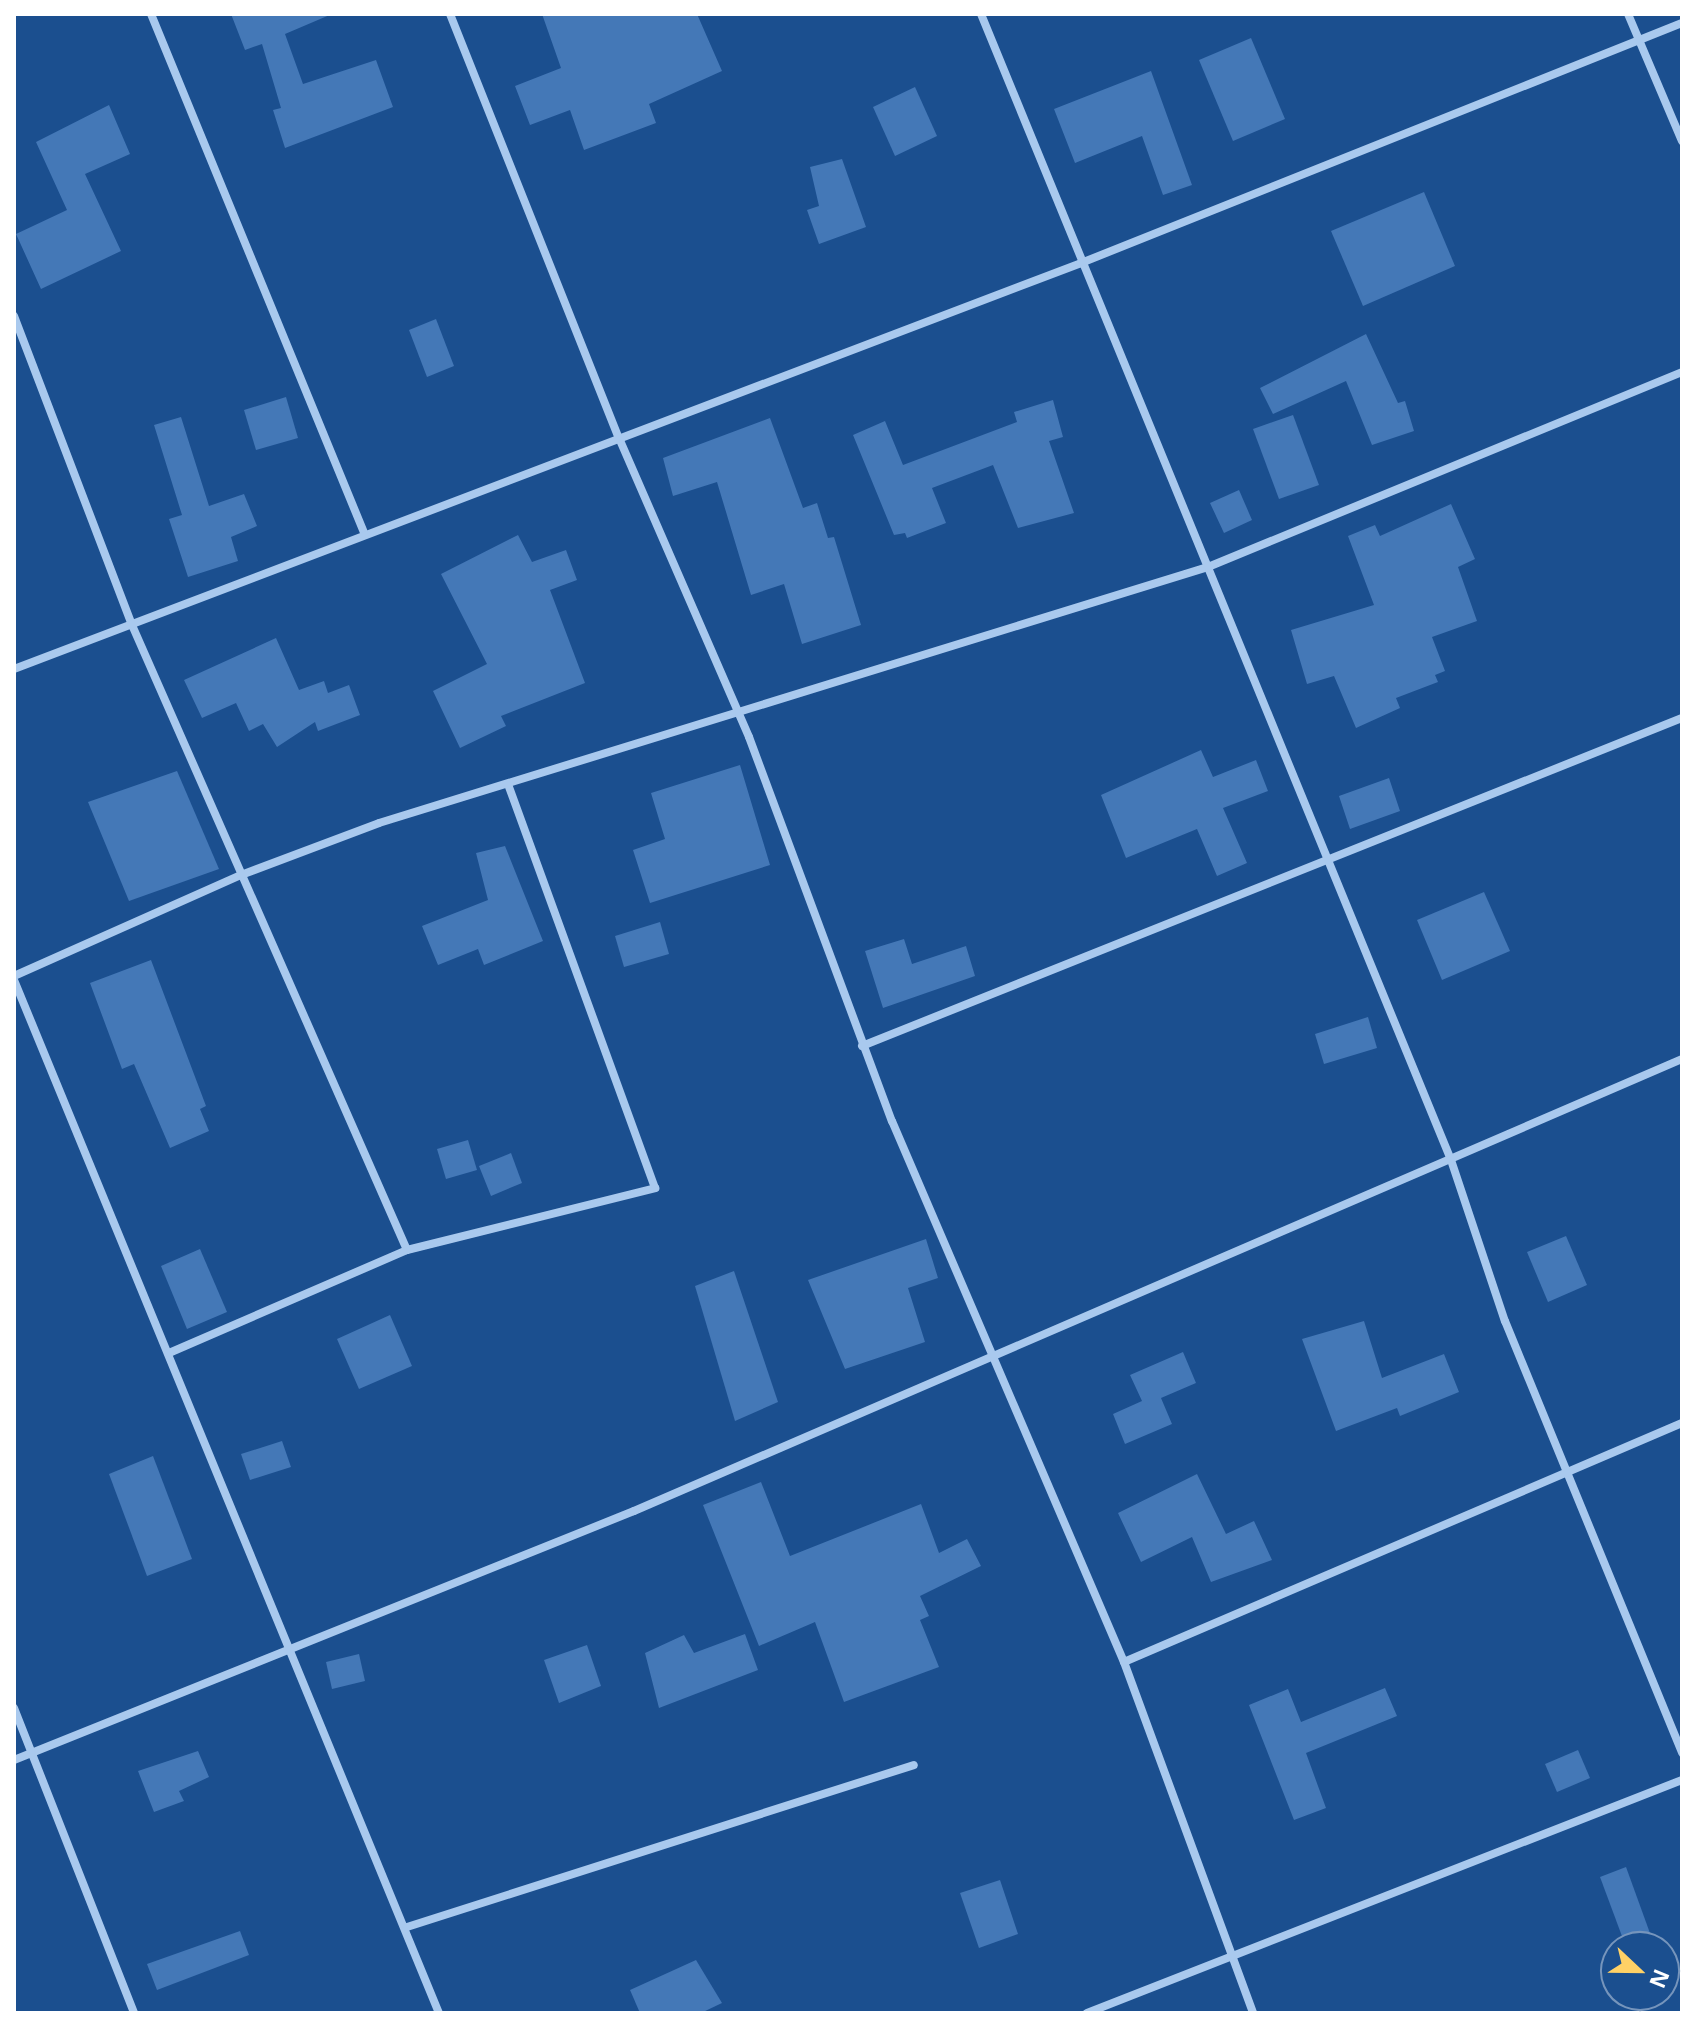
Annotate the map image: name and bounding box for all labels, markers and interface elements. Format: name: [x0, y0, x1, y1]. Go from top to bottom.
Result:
north arrow: [1600, 1931, 1680, 2011]
text: N: [1643, 1965, 1678, 1993]

